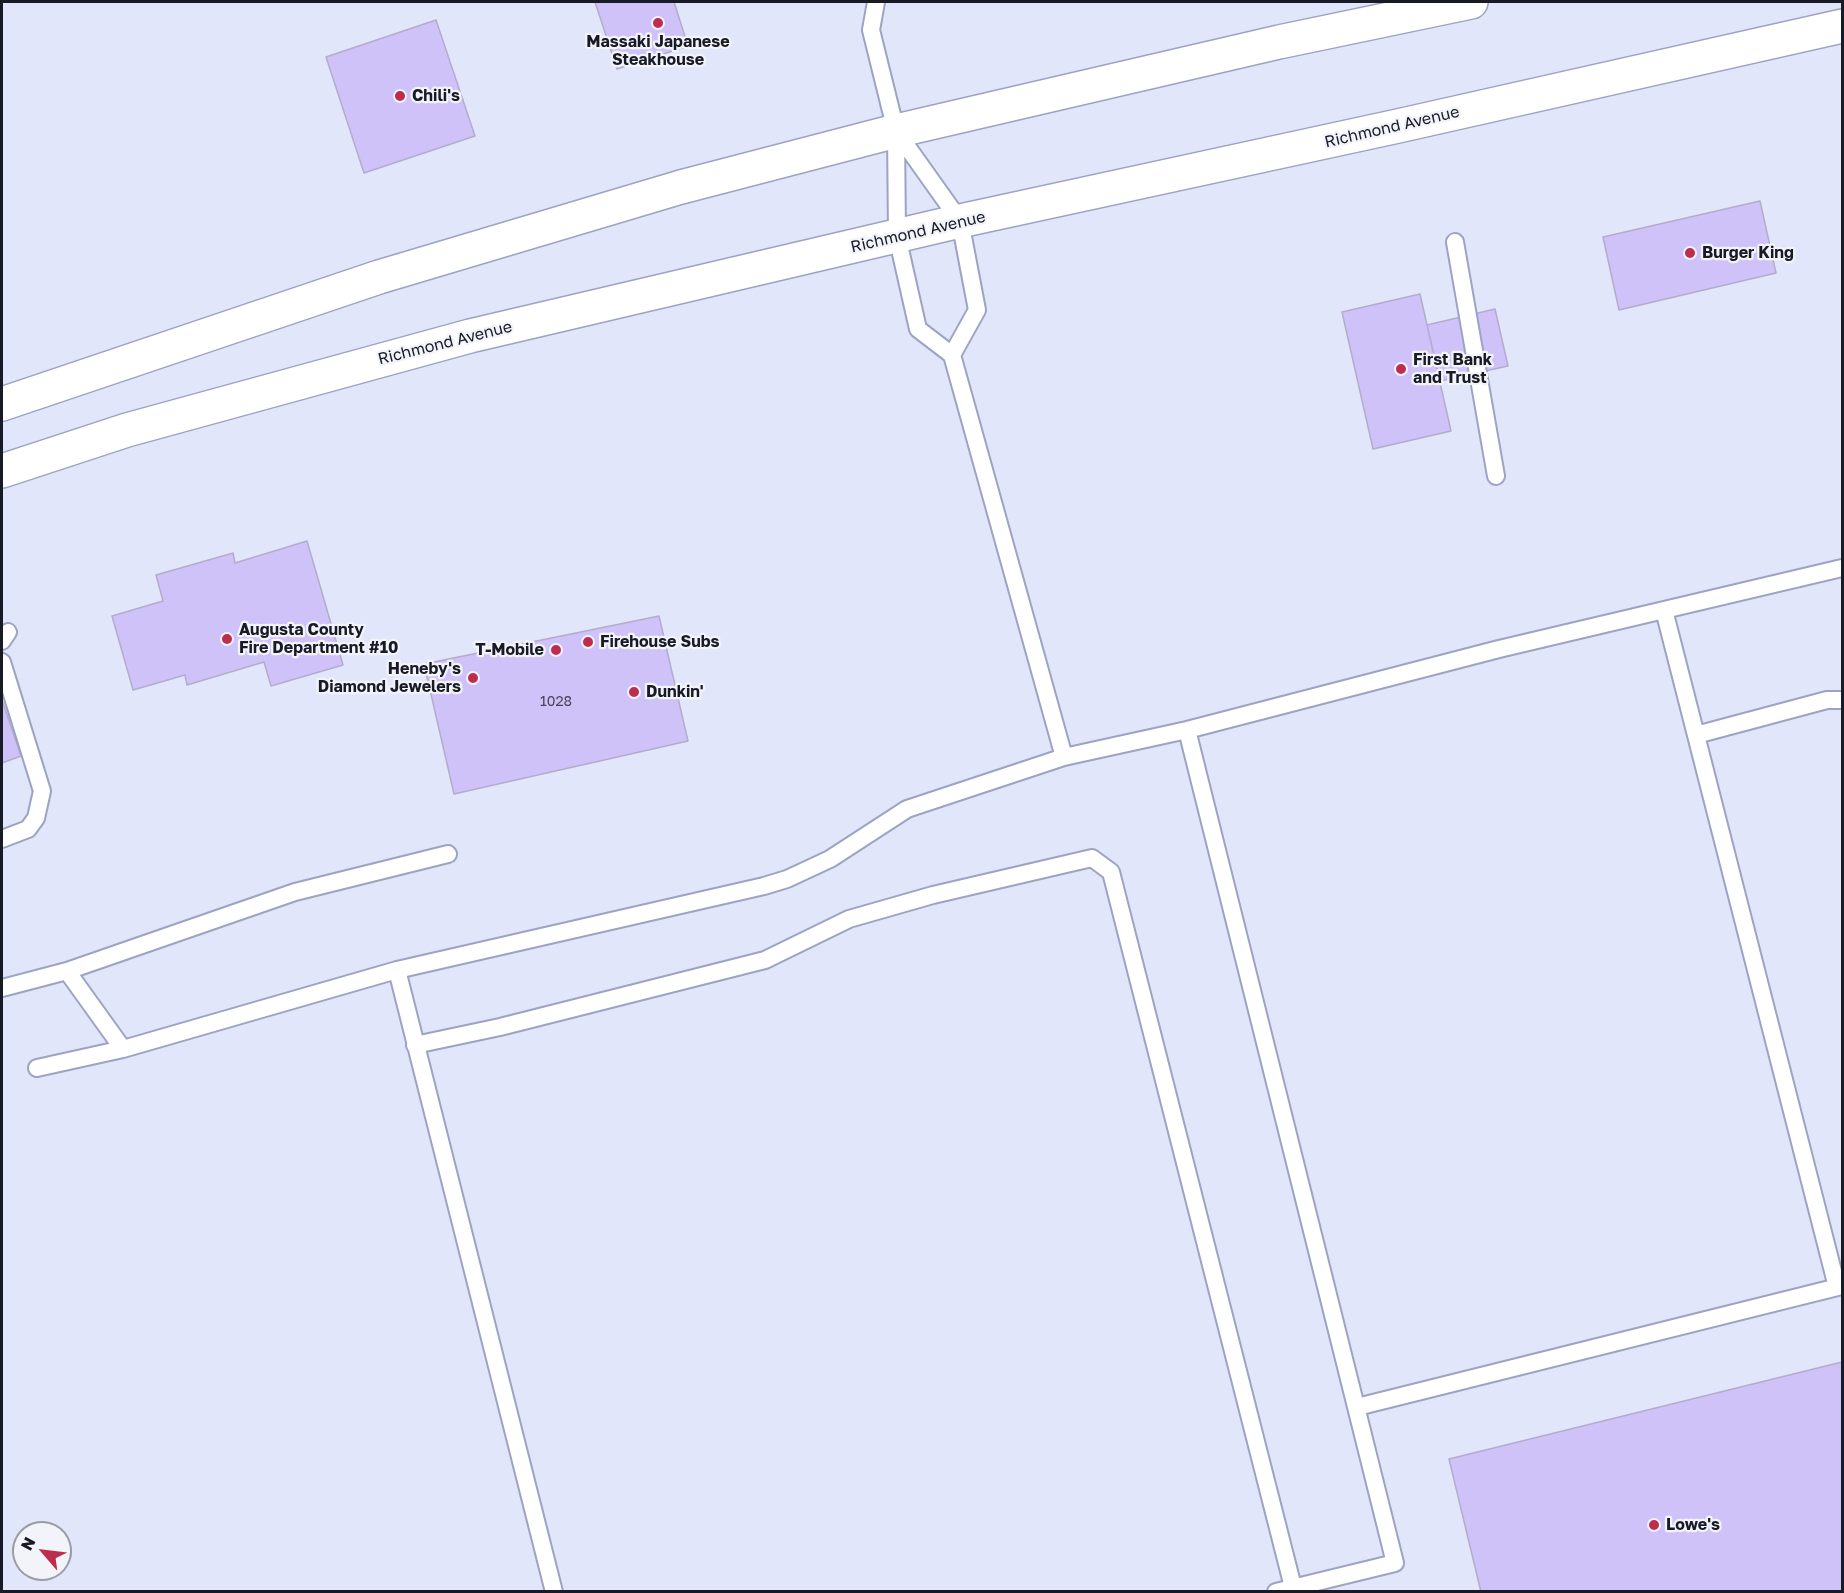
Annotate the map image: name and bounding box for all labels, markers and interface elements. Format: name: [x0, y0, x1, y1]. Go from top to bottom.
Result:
marker: Massaki Japanese Steakhouse: [651, 16, 665, 30]
place label: Massaki Japanese Steakhouse: [586, 32, 730, 70]
place label: Chili's: [412, 86, 460, 106]
marker: Chili's: [393, 89, 407, 103]
street label: Richmond Avenue: [1323, 102, 1461, 152]
street label: Richmond Avenue: [849, 207, 987, 257]
place label: Burger King: [1702, 243, 1794, 263]
marker: Burger King: [1683, 246, 1697, 260]
street label: Richmond Avenue: [376, 317, 514, 369]
place label: First Bank and Trust: [1413, 350, 1492, 388]
marker: First Bank and Trust: [1394, 362, 1408, 376]
place label: Augusta County Fire Department #10: [239, 620, 398, 658]
marker: Augusta County Fire Department #10: [220, 632, 234, 646]
place label: Firehouse Subs: [600, 632, 720, 652]
marker: Firehouse Subs: [581, 635, 595, 649]
place label: T-Mobile: [475, 640, 544, 660]
marker: T-Mobile: [549, 643, 563, 657]
place label: Heneby's Diamond Jewelers: [318, 659, 461, 697]
marker: Heneby's Diamond Jewelers: [466, 671, 480, 685]
place label: Dunkin': [646, 682, 704, 702]
marker: Dunkin': [627, 685, 641, 699]
house number: 1028: [540, 694, 572, 710]
place label: Lowe's: [1666, 1515, 1720, 1535]
marker: Lowe's: [1647, 1518, 1661, 1532]
north arrow: [12, 1521, 72, 1581]
text: N: [16, 1533, 40, 1554]

